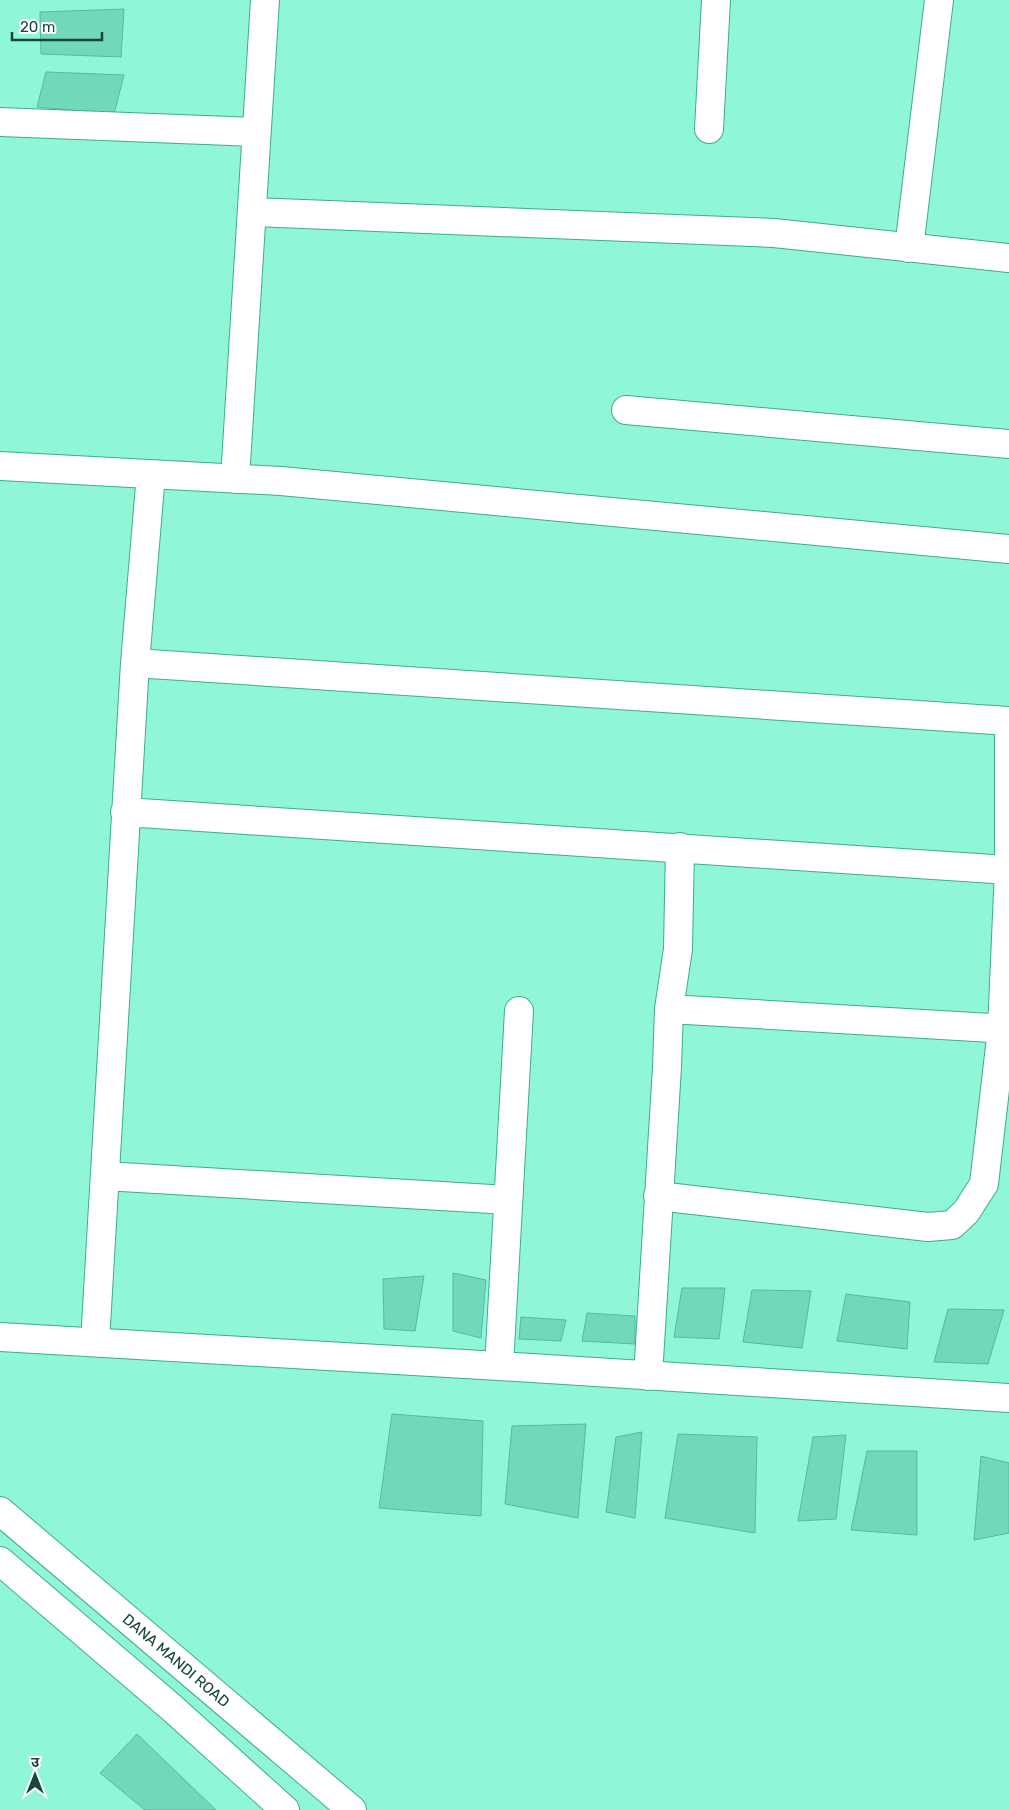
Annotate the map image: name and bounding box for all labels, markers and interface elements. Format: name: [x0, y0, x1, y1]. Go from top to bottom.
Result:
scale bar: [12, 10, 102, 42]
text: 20 m: [20, 18, 55, 36]
street label: DANA MANDI ROAD: [119, 1610, 233, 1711]
north arrow: [10, 1750, 60, 1800]
text: उ: [31, 1754, 40, 1771]

